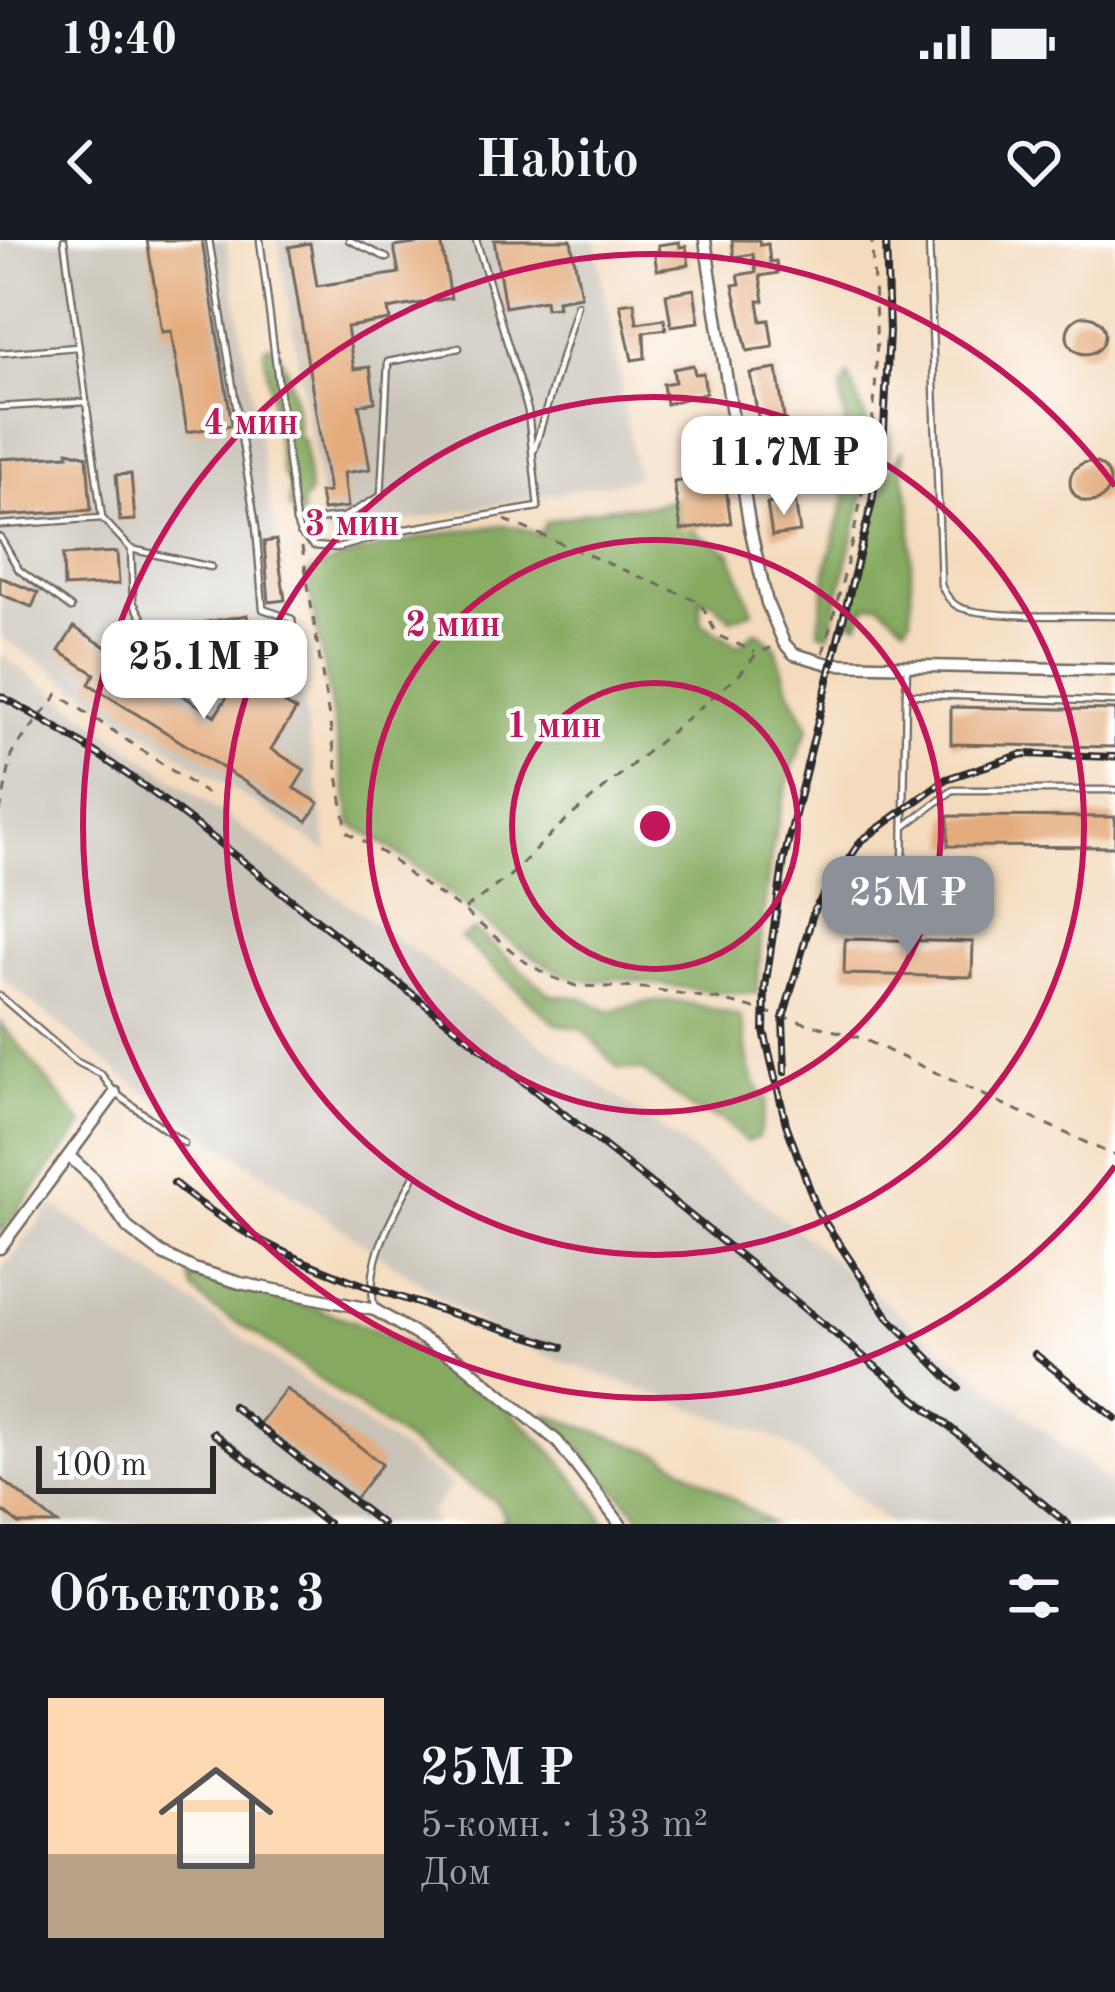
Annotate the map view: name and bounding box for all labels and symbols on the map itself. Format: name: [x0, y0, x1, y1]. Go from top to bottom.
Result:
text: 4 мин: [203, 407, 299, 443]
pin: 11.7M ₽: [673, 416, 895, 518]
text: 3 мин: [304, 508, 400, 544]
text: 2 мин: [405, 609, 501, 645]
pin: 25.1M ₽: [93, 620, 315, 722]
text: 1 мин: [506, 710, 602, 746]
centre of rings: [634, 805, 676, 847]
pin: 25M ₽: [824, 856, 992, 958]
scale bar: [36, 1440, 216, 1493]

